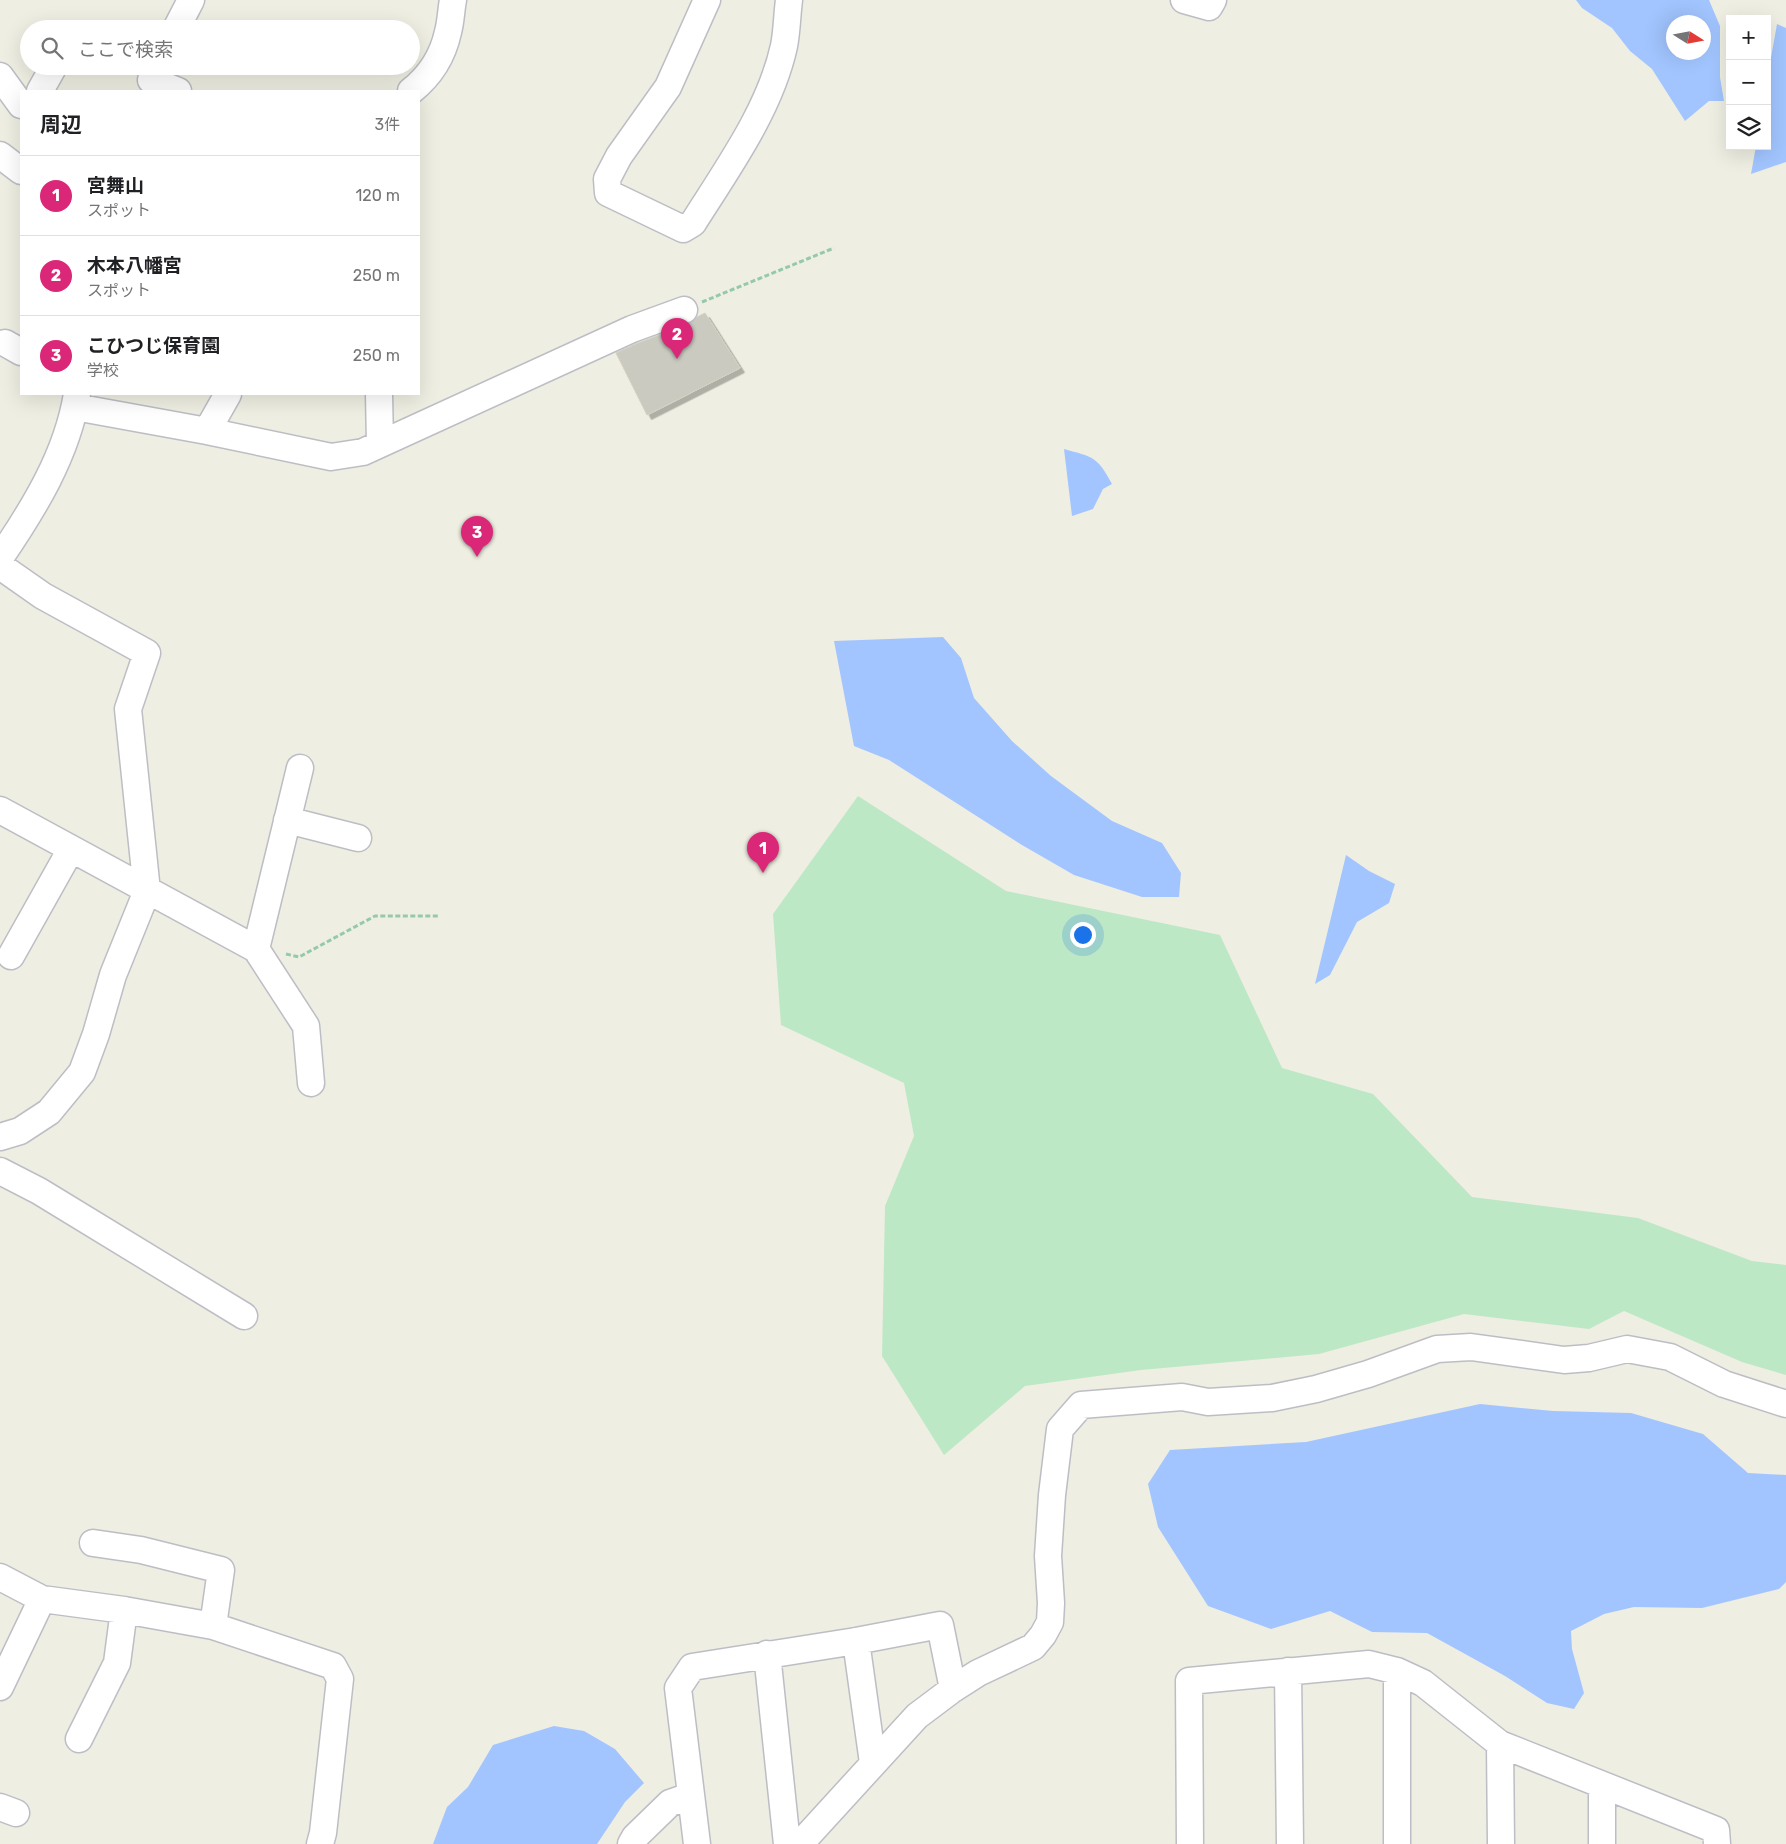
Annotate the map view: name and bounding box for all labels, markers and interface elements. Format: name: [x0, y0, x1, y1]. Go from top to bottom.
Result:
north arrow: [1666, 15, 1711, 60]
map controls: [1726, 15, 1771, 150]
button: +: [1726, 15, 1771, 60]
search box: [20, 20, 420, 75]
icon: search: [38, 34, 66, 62]
text: ここで検索: [78, 38, 173, 61]
button: −: [1726, 60, 1771, 105]
button: layers: [1726, 105, 1771, 150]
text: 周辺: [40, 112, 82, 137]
text: 3件: [374, 115, 400, 134]
text: 宮舞山: [87, 174, 144, 197]
text: 1: [52, 186, 60, 205]
text: 120 m: [355, 186, 400, 205]
text: スポット: [87, 201, 151, 220]
text: 木本八幡宮: [87, 254, 182, 277]
text: 2: [51, 266, 61, 285]
text: 250 m: [353, 266, 400, 285]
text: スポット: [87, 281, 151, 300]
pin: 2: [661, 318, 693, 359]
text: こひつじ保育園: [87, 334, 220, 357]
text: 3: [51, 346, 61, 365]
text: 250 m: [353, 346, 400, 365]
text: 学校: [87, 361, 119, 380]
pin: 3: [461, 516, 493, 557]
pin: 1: [747, 832, 779, 873]
your location: [1070, 922, 1096, 948]

